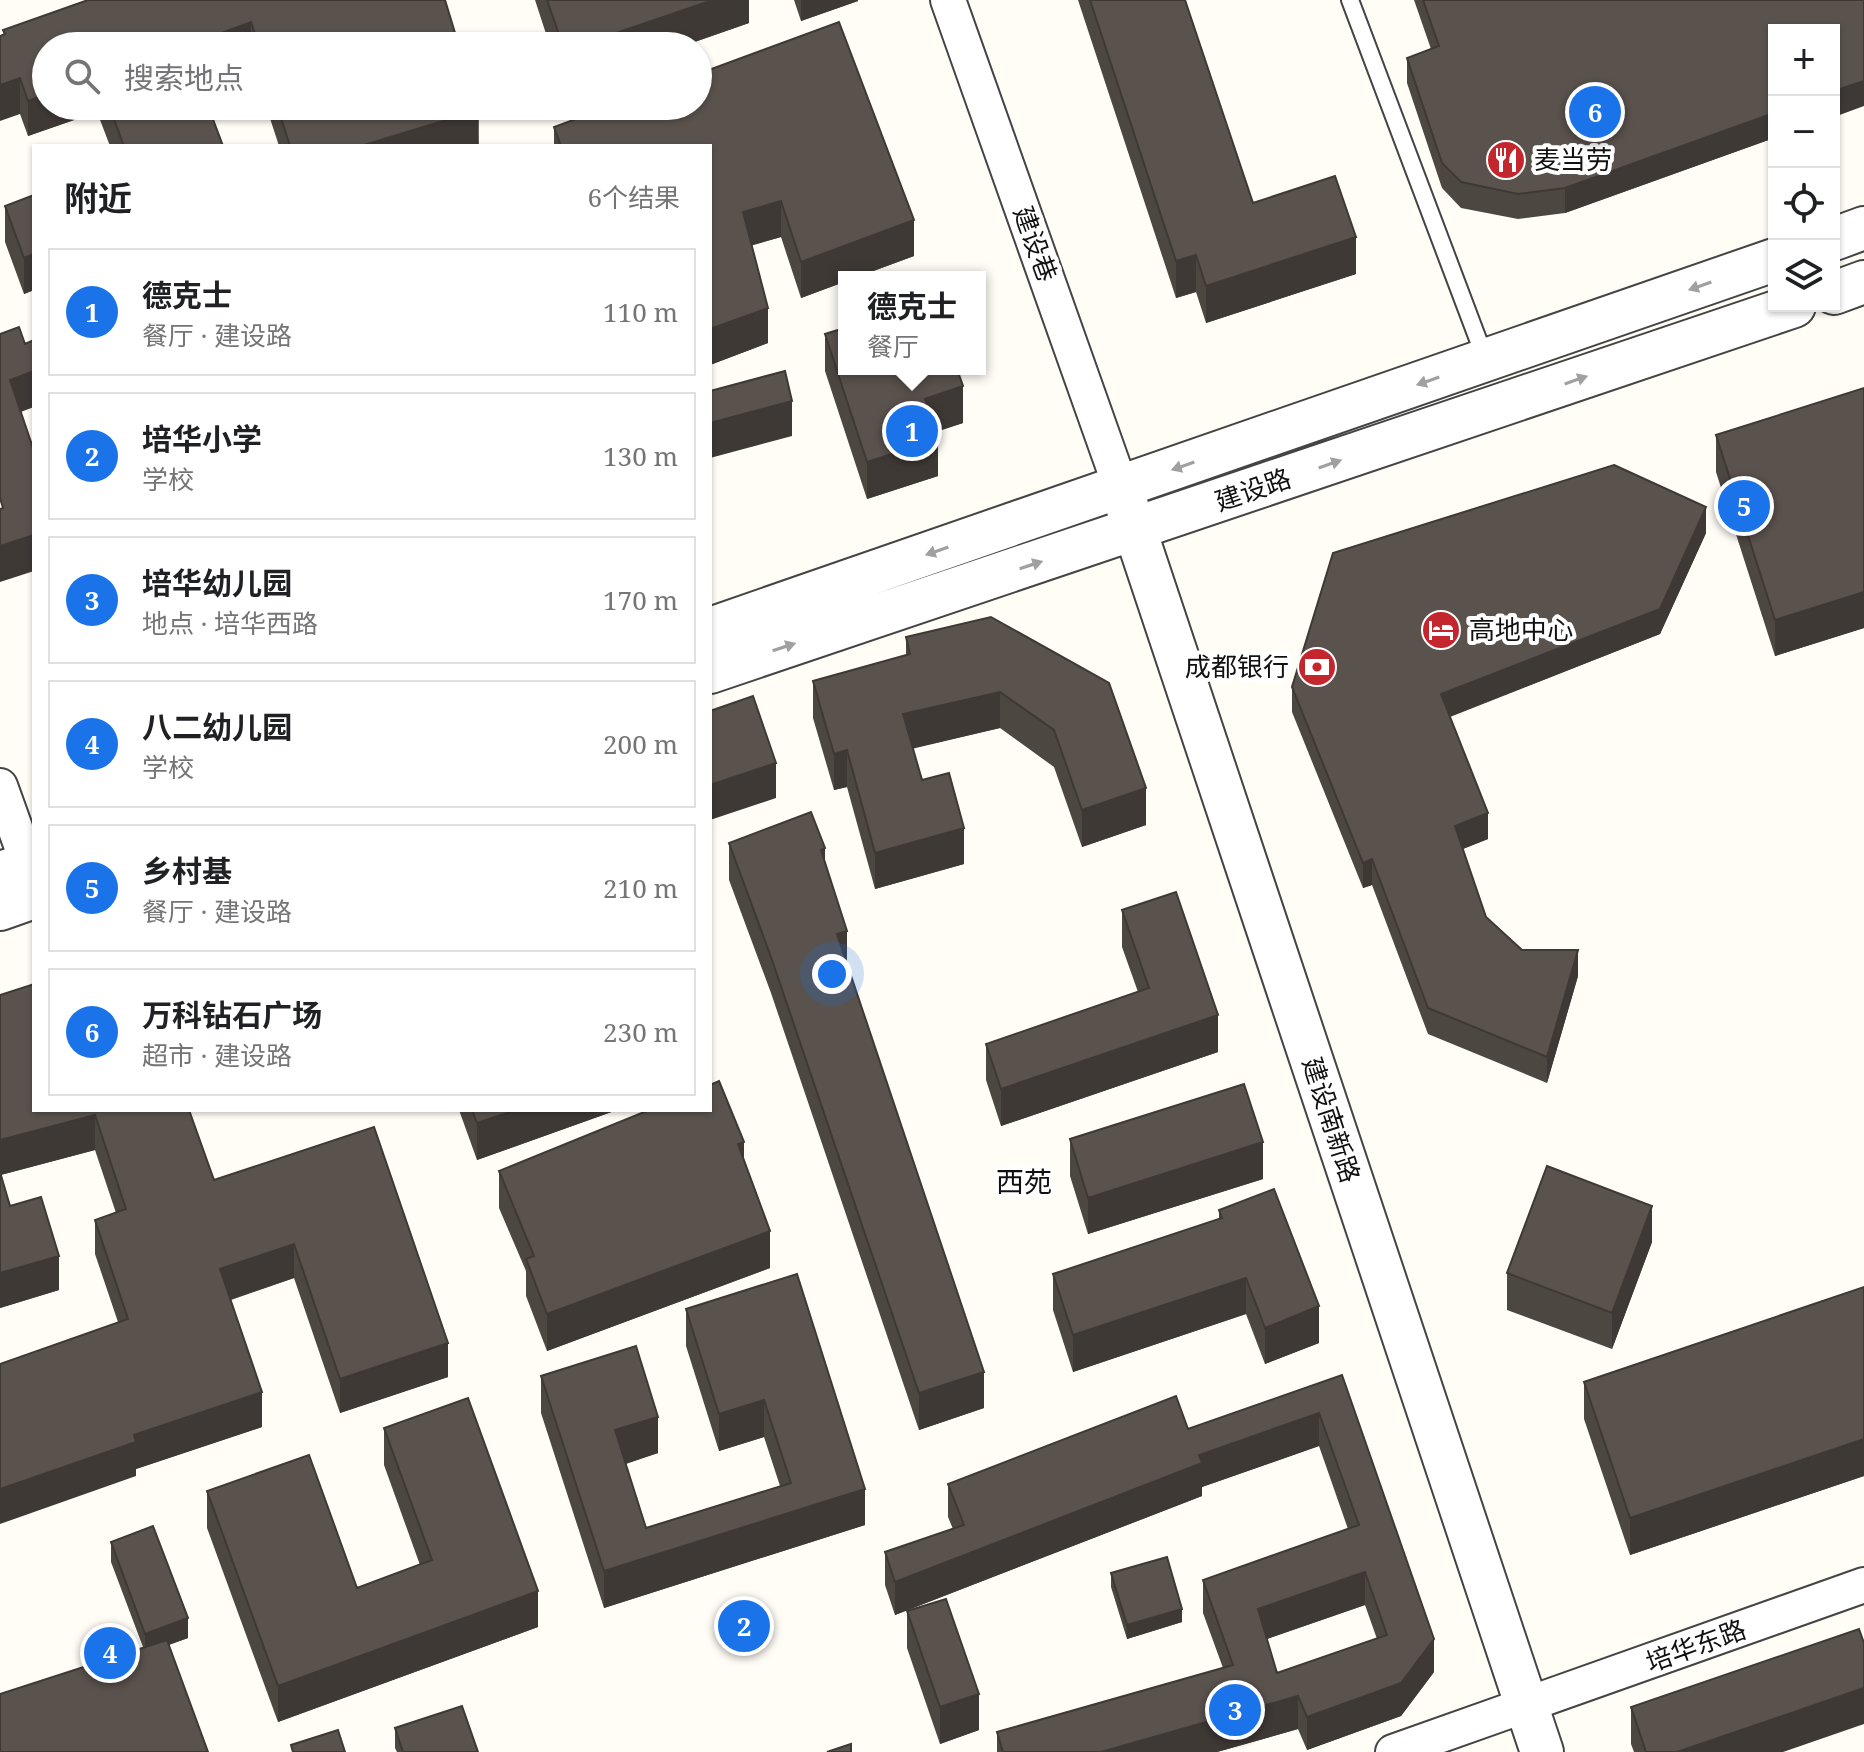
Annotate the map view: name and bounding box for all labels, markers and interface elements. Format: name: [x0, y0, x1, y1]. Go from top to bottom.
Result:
map controls: [1768, 24, 1840, 312]
button: +: [1768, 24, 1840, 96]
search box: [32, 32, 712, 120]
icon: search: [60, 54, 104, 98]
text: 搜索地点: [124, 57, 244, 98]
pin: 6: [1569, 82, 1621, 142]
button: −: [1768, 96, 1840, 168]
restaurant icon: 麦当劳: [1485, 139, 1527, 181]
place label: 麦当劳: [1534, 141, 1612, 177]
button: locate: [1768, 168, 1840, 240]
text: 附近: [64, 175, 132, 221]
text: 6个结果: [587, 179, 680, 215]
street label: 建设巷: [1006, 201, 1066, 286]
button: layers: [1768, 240, 1840, 312]
popup: [838, 271, 986, 375]
text: 德克士: [142, 274, 232, 315]
one-way arrow: [1688, 280, 1712, 292]
text: 德克士: [867, 285, 957, 326]
text: 1: [85, 294, 99, 330]
text: 110 m: [603, 294, 678, 330]
text: 餐厅 · 建设路: [142, 317, 292, 353]
text: 餐厅: [867, 328, 919, 364]
one-way arrow: [1564, 374, 1588, 386]
one-way arrow: [1416, 375, 1440, 387]
pin: 1: [886, 401, 938, 461]
text: 培华小学: [142, 418, 262, 459]
text: 2: [85, 438, 99, 474]
text: 130 m: [603, 438, 678, 474]
one-way arrow: [1318, 457, 1342, 469]
street label: 建设路: [1210, 459, 1295, 519]
text: 学校: [142, 461, 194, 497]
one-way arrow: [1171, 461, 1195, 473]
pin: 5: [1718, 476, 1770, 536]
one-way arrow: [925, 546, 949, 558]
one-way arrow: [1019, 558, 1043, 571]
text: 培华幼儿园: [142, 562, 292, 603]
text: 3: [85, 582, 99, 618]
text: 170 m: [603, 582, 678, 618]
text: 地点 · 培华西路: [142, 605, 318, 641]
hotel icon: 高地中心: [1420, 609, 1462, 651]
place label: 高地中心: [1469, 611, 1573, 647]
one-way arrow: [772, 641, 796, 653]
bank icon: 成都银行: [1296, 646, 1338, 688]
place label: 成都银行: [1185, 648, 1289, 684]
text: 八二幼儿园: [142, 706, 292, 747]
text: 4: [85, 726, 99, 762]
text: 200 m: [603, 726, 678, 762]
text: 学校: [142, 749, 194, 785]
text: 乡村基: [142, 850, 232, 891]
text: 5: [85, 870, 99, 906]
text: 210 m: [603, 870, 678, 906]
text: 餐厅 · 建设路: [142, 893, 292, 929]
your location: [812, 954, 852, 994]
text: 万科钻石广场: [142, 994, 322, 1035]
text: 6: [85, 1014, 99, 1050]
text: 230 m: [603, 1014, 678, 1050]
text: 超市 · 建设路: [142, 1037, 292, 1073]
street label: 建设南新路: [1295, 1052, 1369, 1187]
district label: 西苑: [996, 1162, 1052, 1200]
pin: 2: [718, 1596, 770, 1656]
street label: 培华东路: [1641, 1610, 1751, 1680]
pin: 4: [84, 1623, 136, 1683]
pin: 3: [1209, 1680, 1261, 1740]

